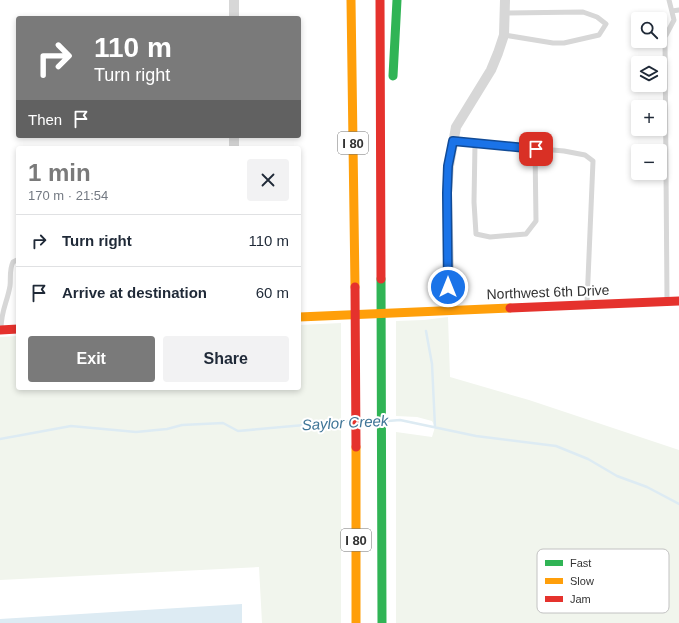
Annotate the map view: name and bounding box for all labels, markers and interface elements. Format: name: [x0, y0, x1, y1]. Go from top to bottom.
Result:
map controls: [631, 12, 667, 180]
button: search: [631, 12, 667, 48]
icon: right: [28, 32, 80, 84]
text: 110 m: [94, 32, 172, 63]
button: layers: [631, 56, 667, 92]
text: Turn right: [94, 65, 170, 85]
button: +: [631, 100, 667, 136]
icon: arrive: [70, 108, 92, 130]
text: Then: [28, 111, 62, 128]
road number: I 80: [338, 132, 368, 154]
pin: [519, 132, 553, 166]
icon: arrive: [525, 138, 547, 160]
button: −: [631, 144, 667, 180]
text: 1 min: [28, 159, 91, 186]
button: close: [247, 159, 289, 201]
text: 170 m · 21:54: [28, 188, 108, 203]
icon: right: [28, 230, 50, 252]
text: Turn right: [62, 232, 132, 249]
text: 110 m: [248, 232, 289, 249]
position arrow: [427, 266, 469, 308]
icon: arrive: [28, 282, 50, 304]
street label: Northwest 6th Drive: [486, 282, 610, 302]
text: Arrive at destination: [62, 284, 207, 301]
text: 60 m: [256, 284, 289, 301]
button: Exit: [28, 336, 155, 382]
button: Share: [163, 336, 289, 382]
water label: Saylor Creek: [301, 412, 390, 433]
road number: I 80: [341, 529, 371, 551]
legend: [537, 549, 669, 613]
text: Fast: [570, 557, 591, 569]
text: Slow: [570, 575, 594, 587]
text: Jam: [570, 593, 591, 605]

